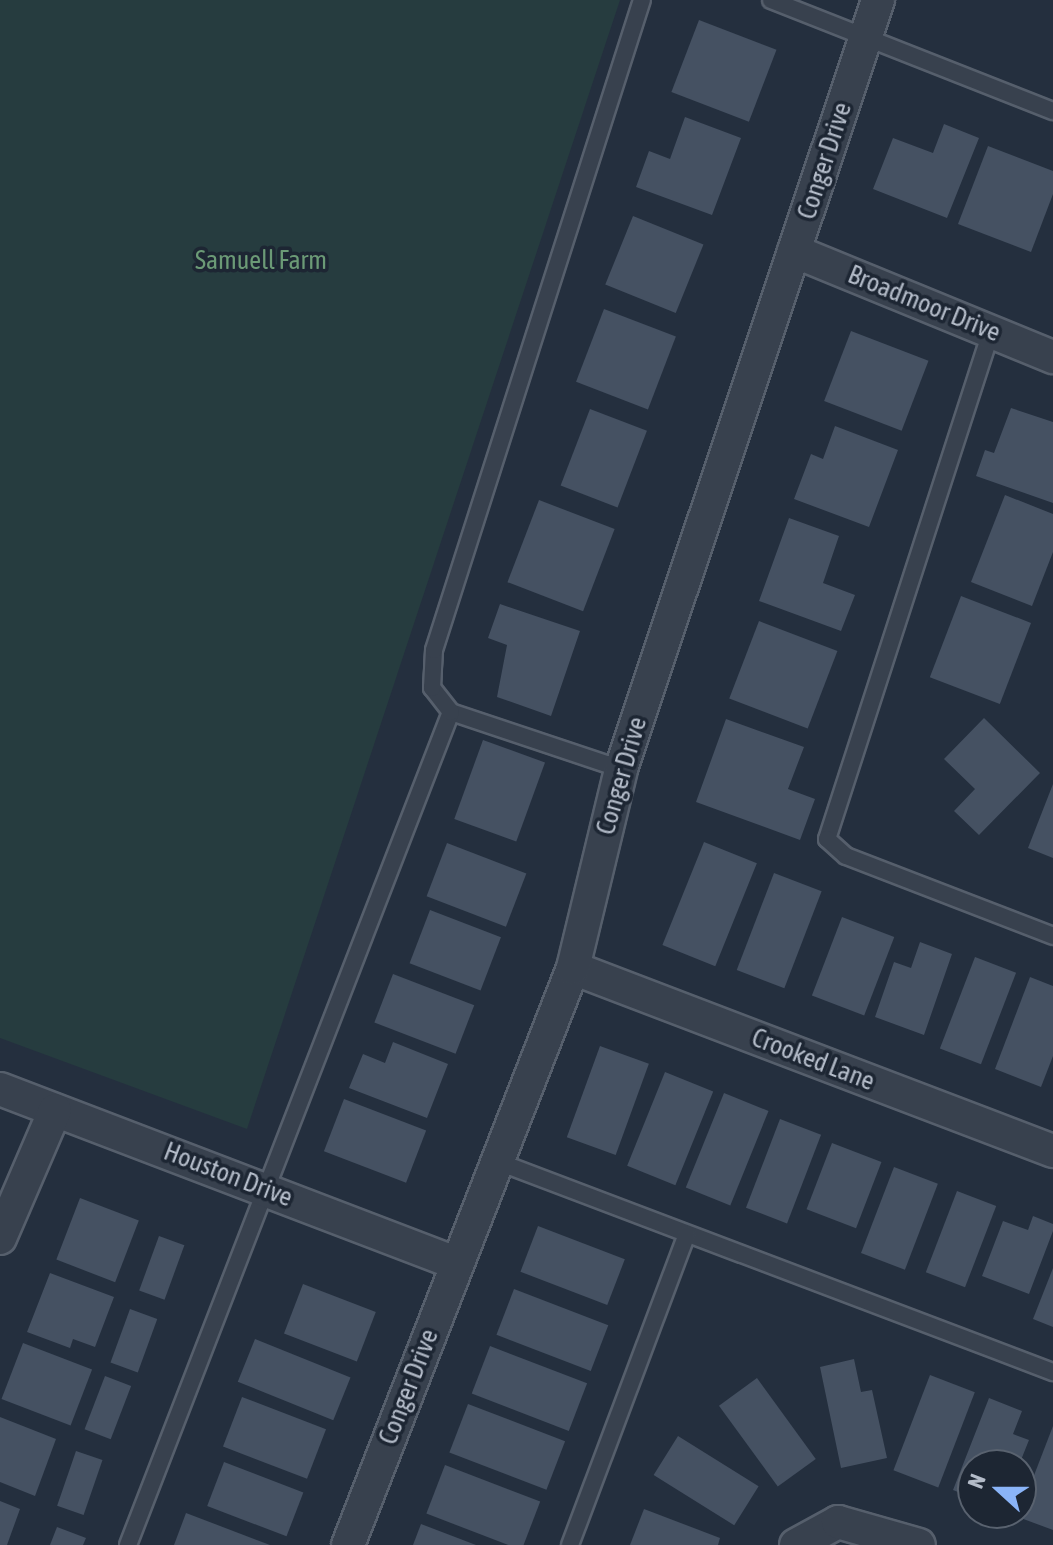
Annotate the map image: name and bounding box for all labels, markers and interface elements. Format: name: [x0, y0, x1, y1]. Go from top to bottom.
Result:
street label: Conger Drive: [792, 99, 858, 223]
park label: Samuell Farm: [195, 245, 327, 277]
street label: Broadmoor Drive: [843, 259, 1005, 349]
street label: Conger Drive: [590, 714, 654, 838]
street label: Crooked Lane: [747, 1022, 879, 1098]
street label: Houston Drive: [159, 1136, 297, 1214]
street label: Conger Drive: [373, 1325, 445, 1449]
north arrow: [957, 1449, 1037, 1529]
text: N: [962, 1470, 991, 1492]

